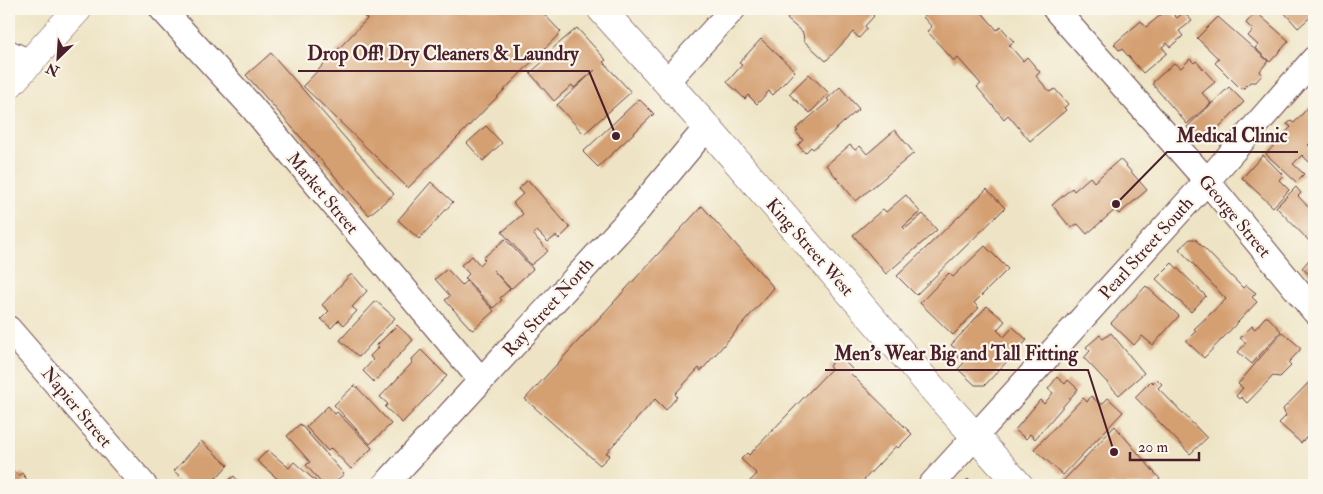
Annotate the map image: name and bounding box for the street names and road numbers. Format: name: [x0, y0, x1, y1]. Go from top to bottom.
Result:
street label: Market Street: [282, 148, 364, 239]
street label: George Street: [1193, 170, 1276, 263]
street label: Pearl Street South: [1094, 192, 1199, 304]
street label: King Street West: [761, 193, 859, 301]
street label: Ray Street North: [498, 253, 599, 362]
street label: Napier Street: [36, 362, 117, 452]

